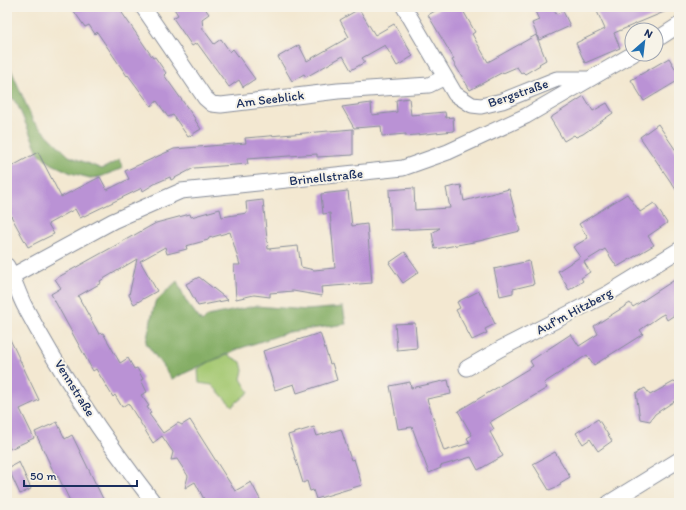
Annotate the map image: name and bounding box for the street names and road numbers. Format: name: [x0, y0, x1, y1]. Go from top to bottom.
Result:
street label: Bergstraße: [486, 76, 550, 110]
street label: Am Seeblick: [235, 87, 305, 111]
street label: Brinellstraße: [288, 166, 364, 188]
street label: Auf'm Hitzberg: [533, 284, 615, 337]
street label: Vennstraße: [52, 357, 98, 419]

